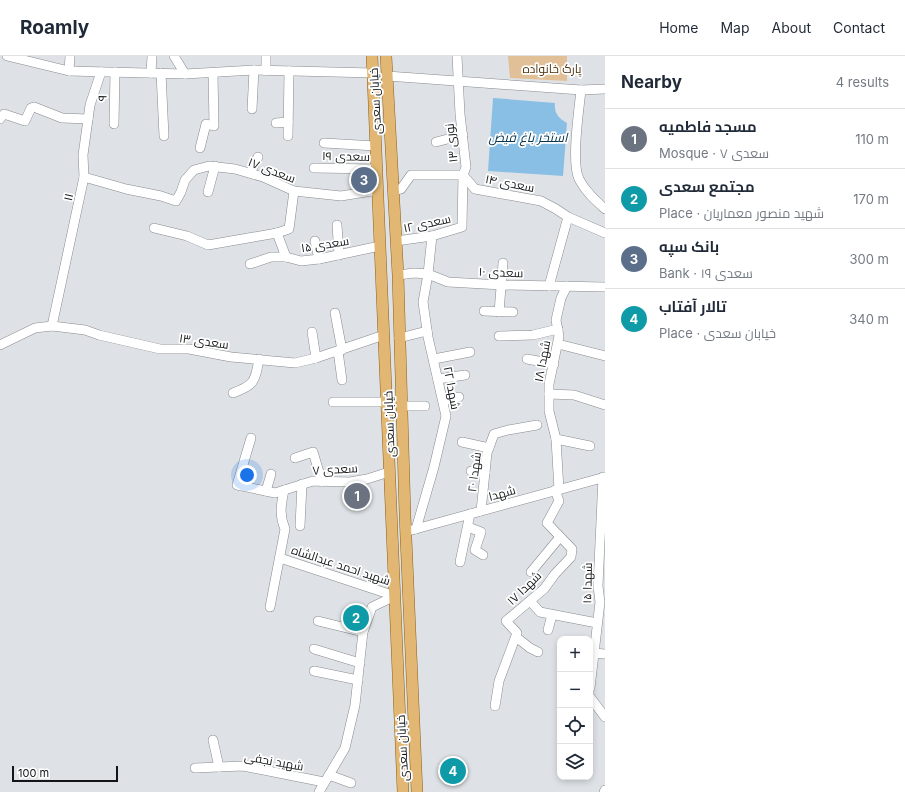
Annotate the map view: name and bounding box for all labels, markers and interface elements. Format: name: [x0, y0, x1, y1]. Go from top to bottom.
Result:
text: Roamly: [20, 16, 89, 39]
text: Home: [659, 19, 698, 36]
text: Map: [720, 19, 750, 36]
text: About: [772, 19, 811, 36]
text: Contact: [833, 19, 885, 36]
park label: پارک خانواده: [522, 61, 582, 78]
street label: خیابان سعدی: [366, 67, 384, 135]
text: Nearby: [621, 72, 682, 92]
text: 4 results: [836, 74, 889, 90]
street label: ۹: [94, 95, 110, 101]
text: مسجد فاطمیه: [659, 117, 757, 136]
street label: نوری ۱۳: [441, 123, 461, 163]
water label: استخر باغ فیض: [488, 129, 569, 147]
text: 1: [631, 131, 637, 147]
text: 110 m: [855, 131, 889, 147]
text: Mosque · سعدی ۷: [659, 145, 769, 161]
street label: سعدی ۱۹: [322, 148, 370, 164]
street label: سعدی ۱۷: [246, 154, 298, 186]
pin: 3: [351, 165, 377, 195]
street label: سعدی ۱۴: [484, 171, 536, 195]
text: مجتمع سعدی: [659, 177, 755, 196]
text: 2: [630, 191, 638, 207]
text: 170 m: [853, 191, 889, 207]
street label: ۱۱: [60, 192, 76, 202]
text: Place · شهید منصور معماریان: [659, 205, 824, 221]
street label: سعدی ۱۲: [402, 211, 452, 235]
street label: سعدی ۱۵: [300, 233, 350, 255]
text: بانک سپه: [659, 237, 719, 256]
text: 3: [630, 251, 638, 267]
text: 300 m: [850, 251, 889, 267]
street label: سعدی ۱۰: [478, 264, 524, 280]
text: Bank · سعدی ۱۹: [659, 265, 753, 281]
text: تالار آفتاب: [659, 297, 726, 316]
text: 4: [630, 311, 638, 327]
text: 340 m: [849, 311, 889, 327]
text: Place · خیابان سعدی: [659, 325, 776, 341]
street label: سعدی ۱۳: [178, 330, 230, 352]
street label: شهدا ۱۸: [531, 339, 553, 383]
street label: شهدا ۲۲: [440, 365, 464, 411]
street label: خیابان سعدی: [380, 390, 398, 458]
street label: شهدا ۲۰: [464, 451, 484, 493]
street label: سعدی ۷: [312, 460, 358, 478]
your location: [237, 465, 257, 485]
pin: 1: [344, 481, 370, 511]
street label: شهدا: [487, 482, 517, 504]
street label: شهید احمد عبدالشاه: [290, 542, 393, 588]
street label: شهدا ۱۵: [579, 562, 595, 604]
street label: شهدا ۱۷: [504, 568, 544, 608]
pin: 2: [343, 603, 369, 633]
map controls: [557, 636, 593, 780]
button: +: [557, 636, 593, 672]
button: −: [557, 672, 593, 708]
button: locate: [557, 708, 593, 744]
street label: خیابان سعدی: [393, 714, 411, 782]
button: layers: [557, 744, 593, 780]
street label: شهید نجفی: [243, 748, 305, 774]
pin: 4: [440, 756, 466, 786]
scale bar: [12, 764, 118, 783]
text: 100 m: [18, 766, 49, 780]

